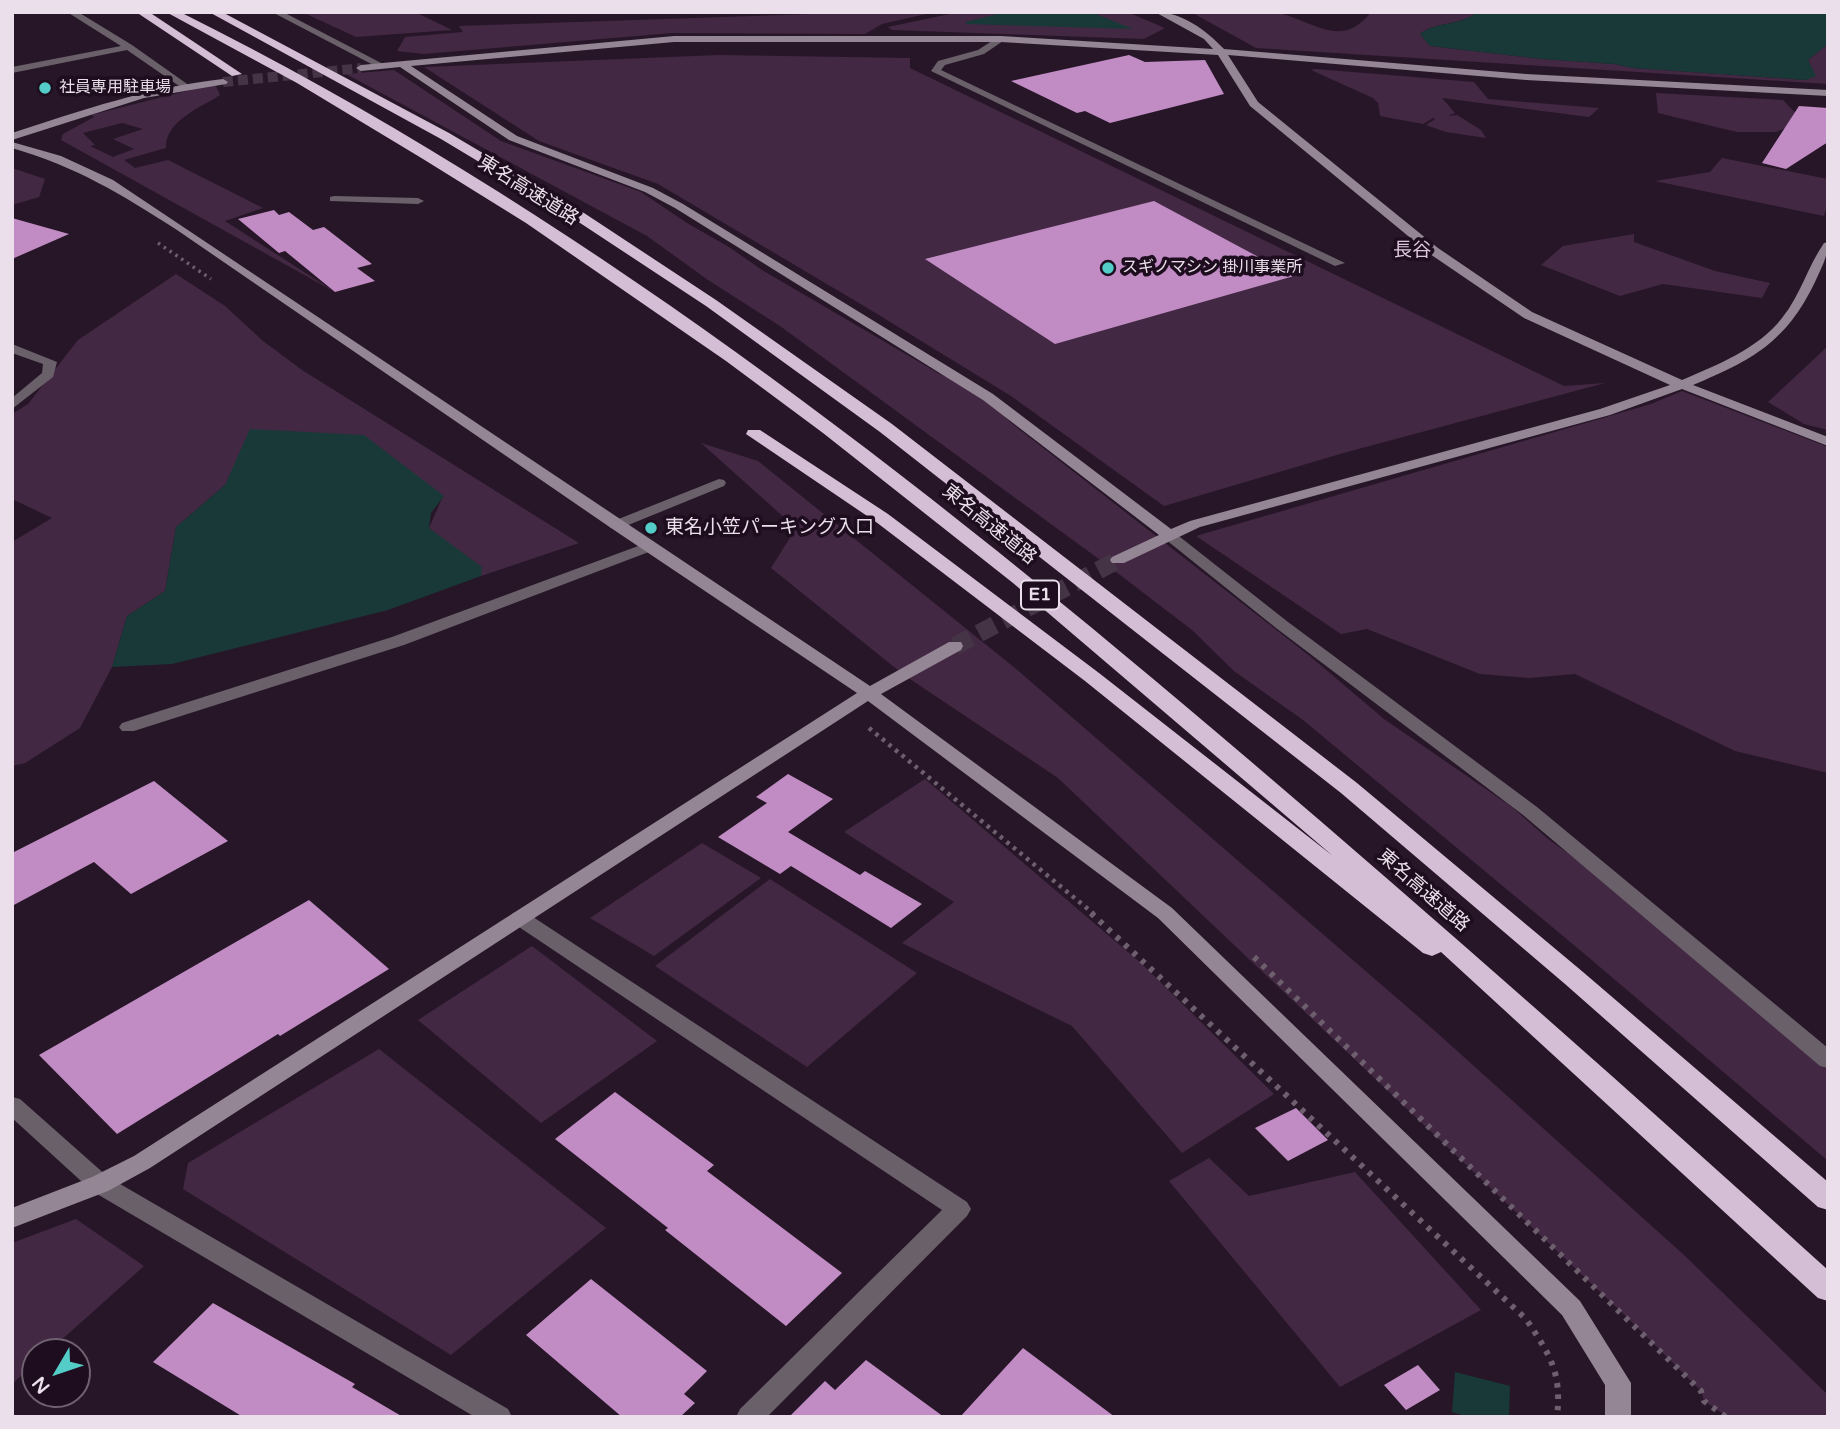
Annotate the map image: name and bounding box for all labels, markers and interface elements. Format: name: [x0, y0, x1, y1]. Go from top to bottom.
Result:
place label: 社員専用駐車場: [59, 78, 171, 98]
marker: 社員専用駐車場: [37, 80, 53, 96]
street label: 東名高速道路: [474, 151, 582, 231]
district label: 長谷: [1393, 240, 1431, 262]
place label: スギノマシン 掛川事業所: [1122, 258, 1302, 278]
marker: スギノマシン 掛川事業所: [1100, 260, 1116, 276]
street label: 東名高速道路: [938, 480, 1040, 570]
place label: 東名小笠パーキング入口: [665, 517, 874, 539]
marker: 東名小笠パーキング入口: [643, 520, 659, 536]
road number: E1: [1021, 580, 1059, 610]
street label: 東名高速道路: [1373, 845, 1473, 937]
north arrow: [21, 1338, 91, 1408]
text: N: [28, 1372, 55, 1398]

